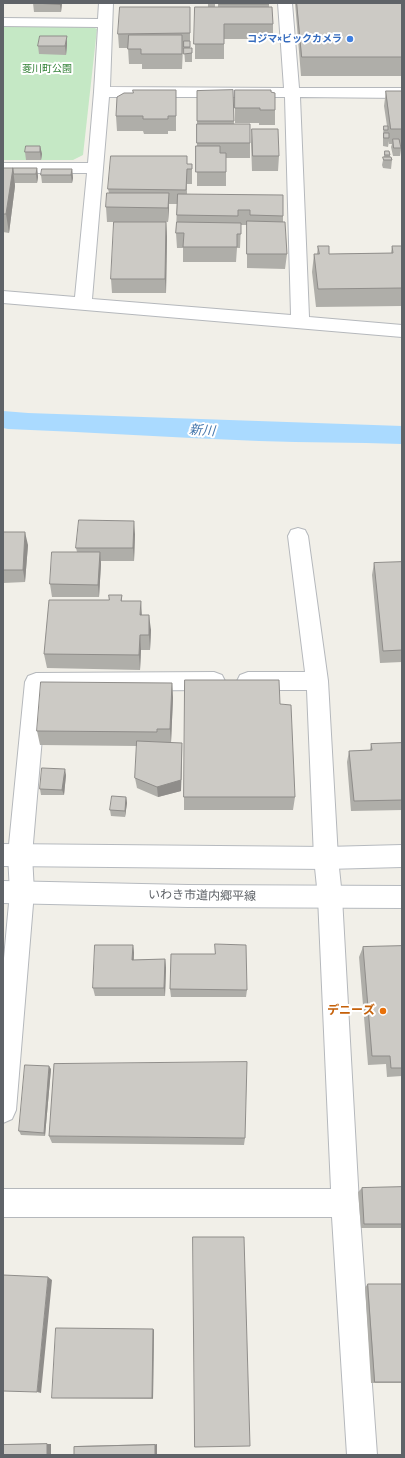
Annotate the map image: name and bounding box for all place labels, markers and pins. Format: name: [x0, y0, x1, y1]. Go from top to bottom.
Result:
place label: コジマ×ビックカメラ: [247, 33, 342, 45]
marker: コジマ×ビックカメラ: [345, 34, 355, 44]
place label: デニーズ: [327, 1004, 375, 1018]
marker: デニーズ: [378, 1006, 388, 1016]

